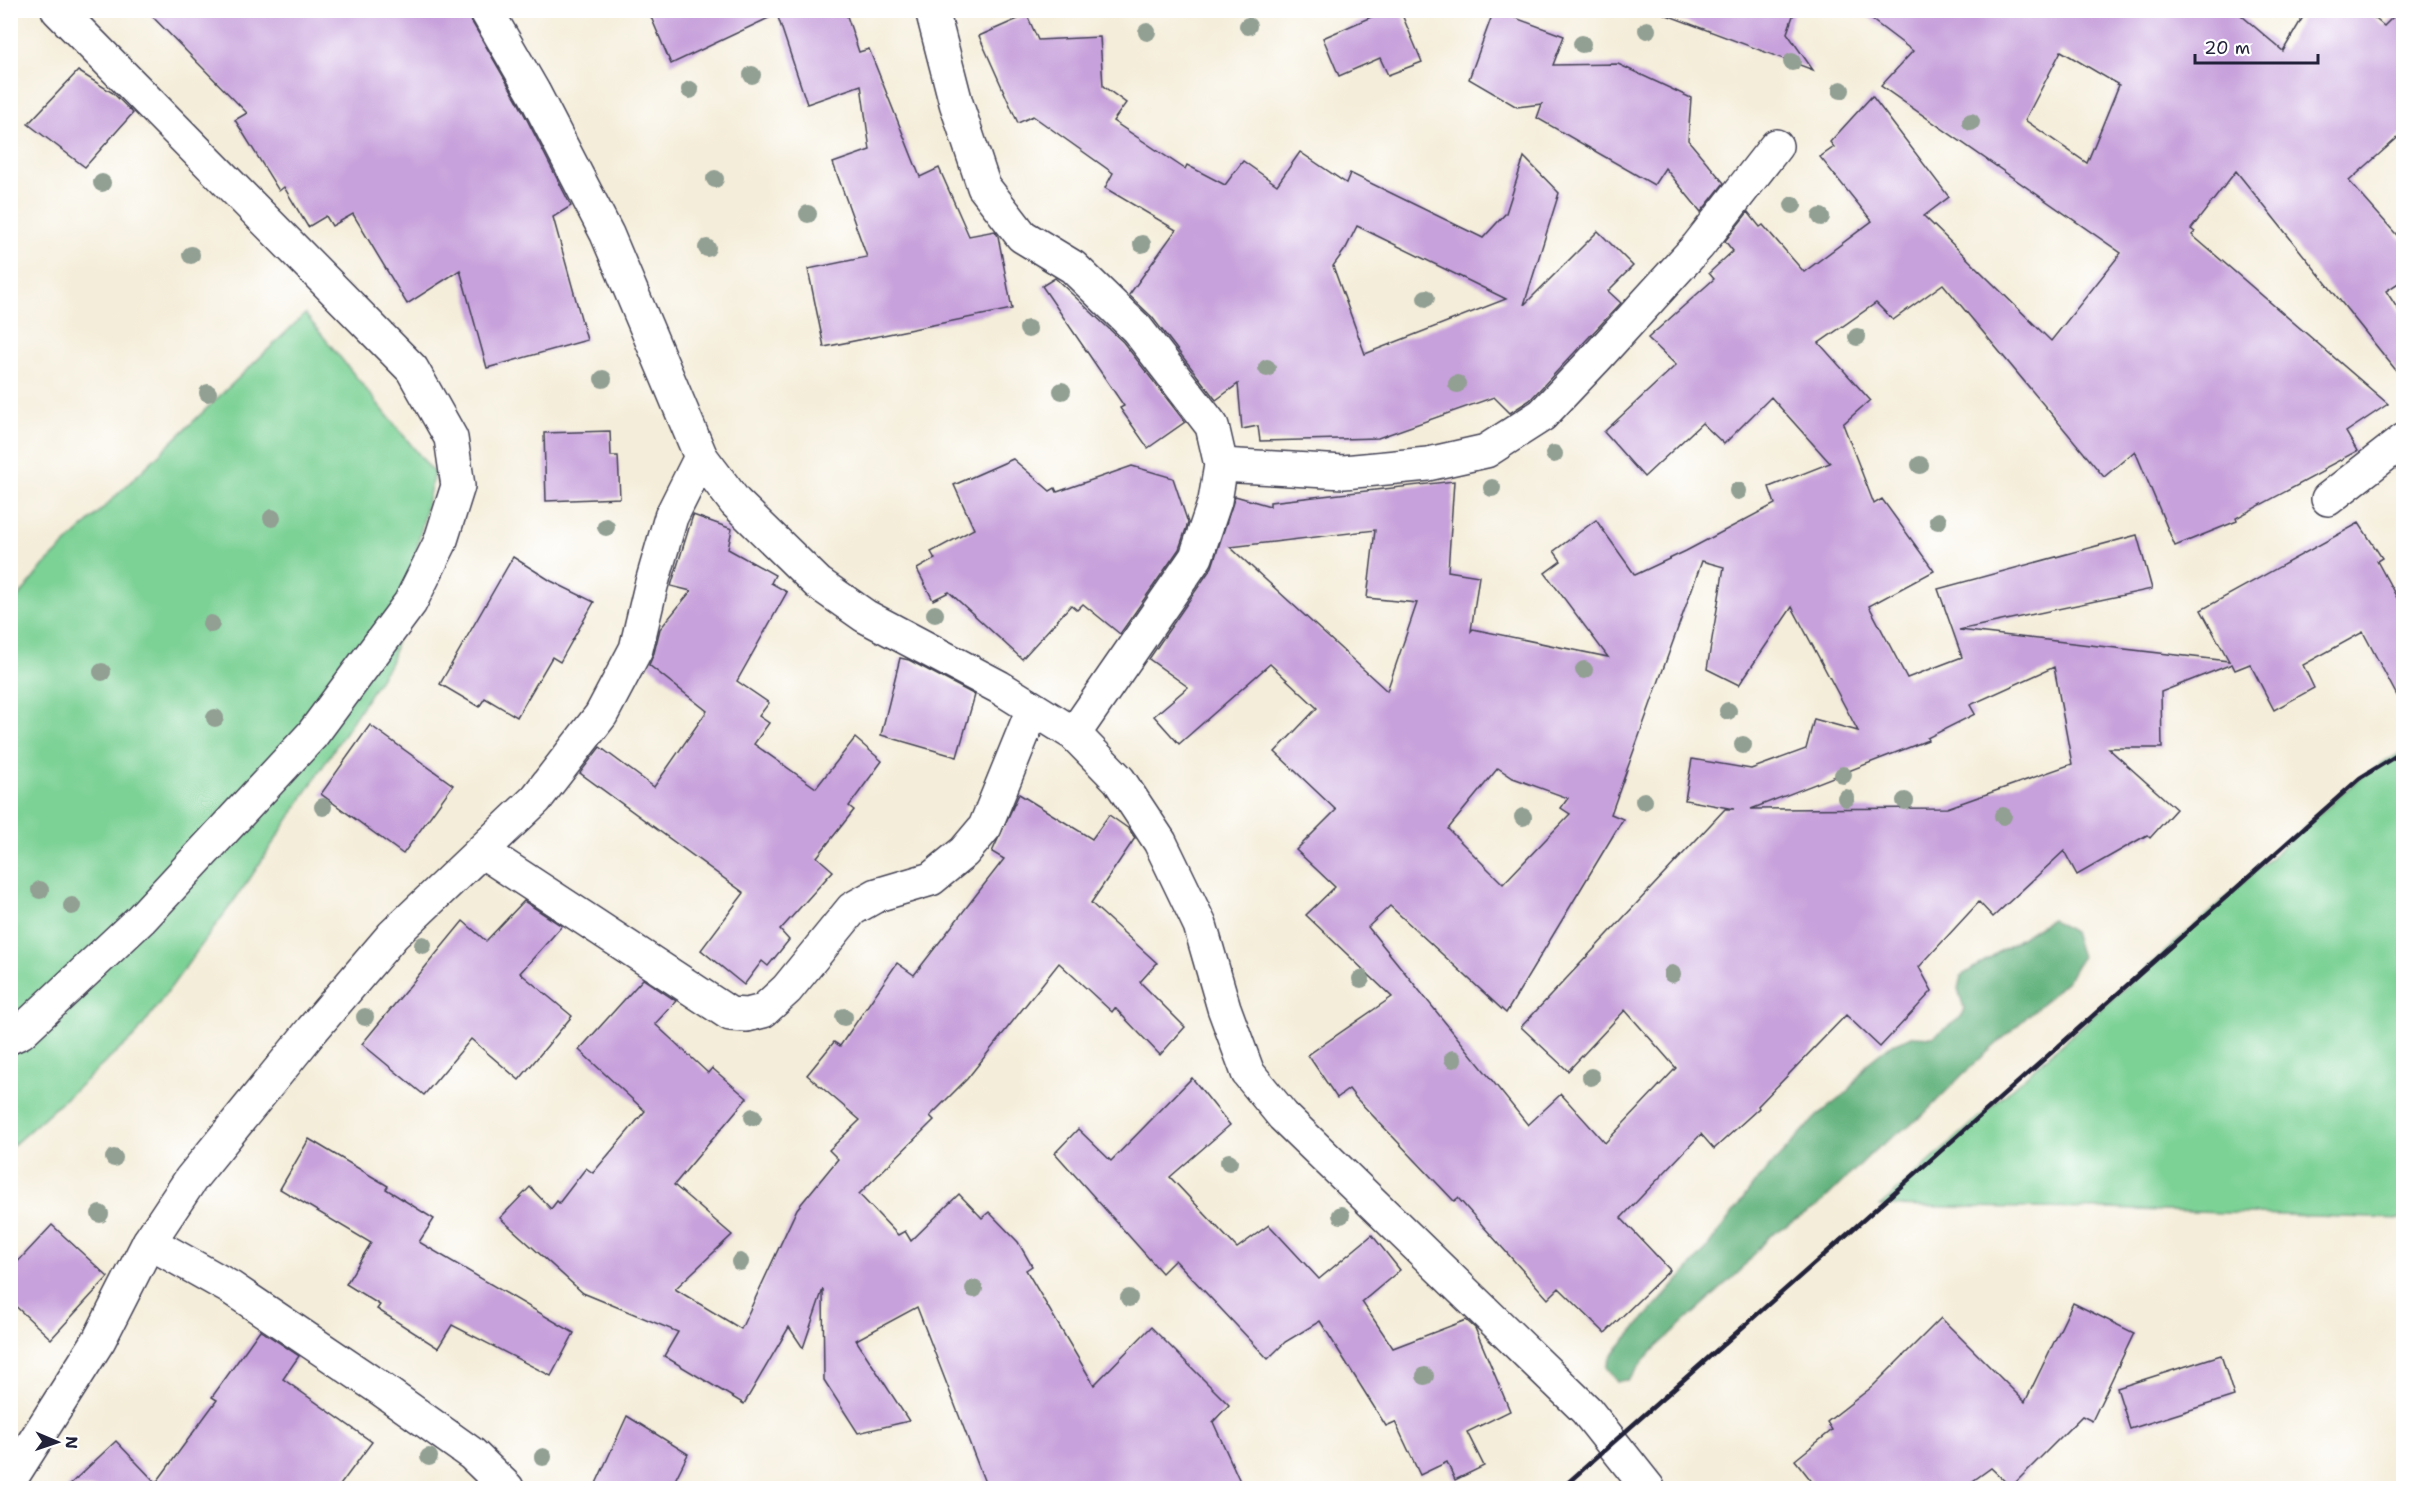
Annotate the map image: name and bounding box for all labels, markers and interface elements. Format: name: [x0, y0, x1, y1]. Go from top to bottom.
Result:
scale bar: [2195, 27, 2318, 65]
text: 20 m: [2204, 36, 2250, 60]
north arrow: [27, 1412, 87, 1472]
text: N: [61, 1436, 82, 1449]

